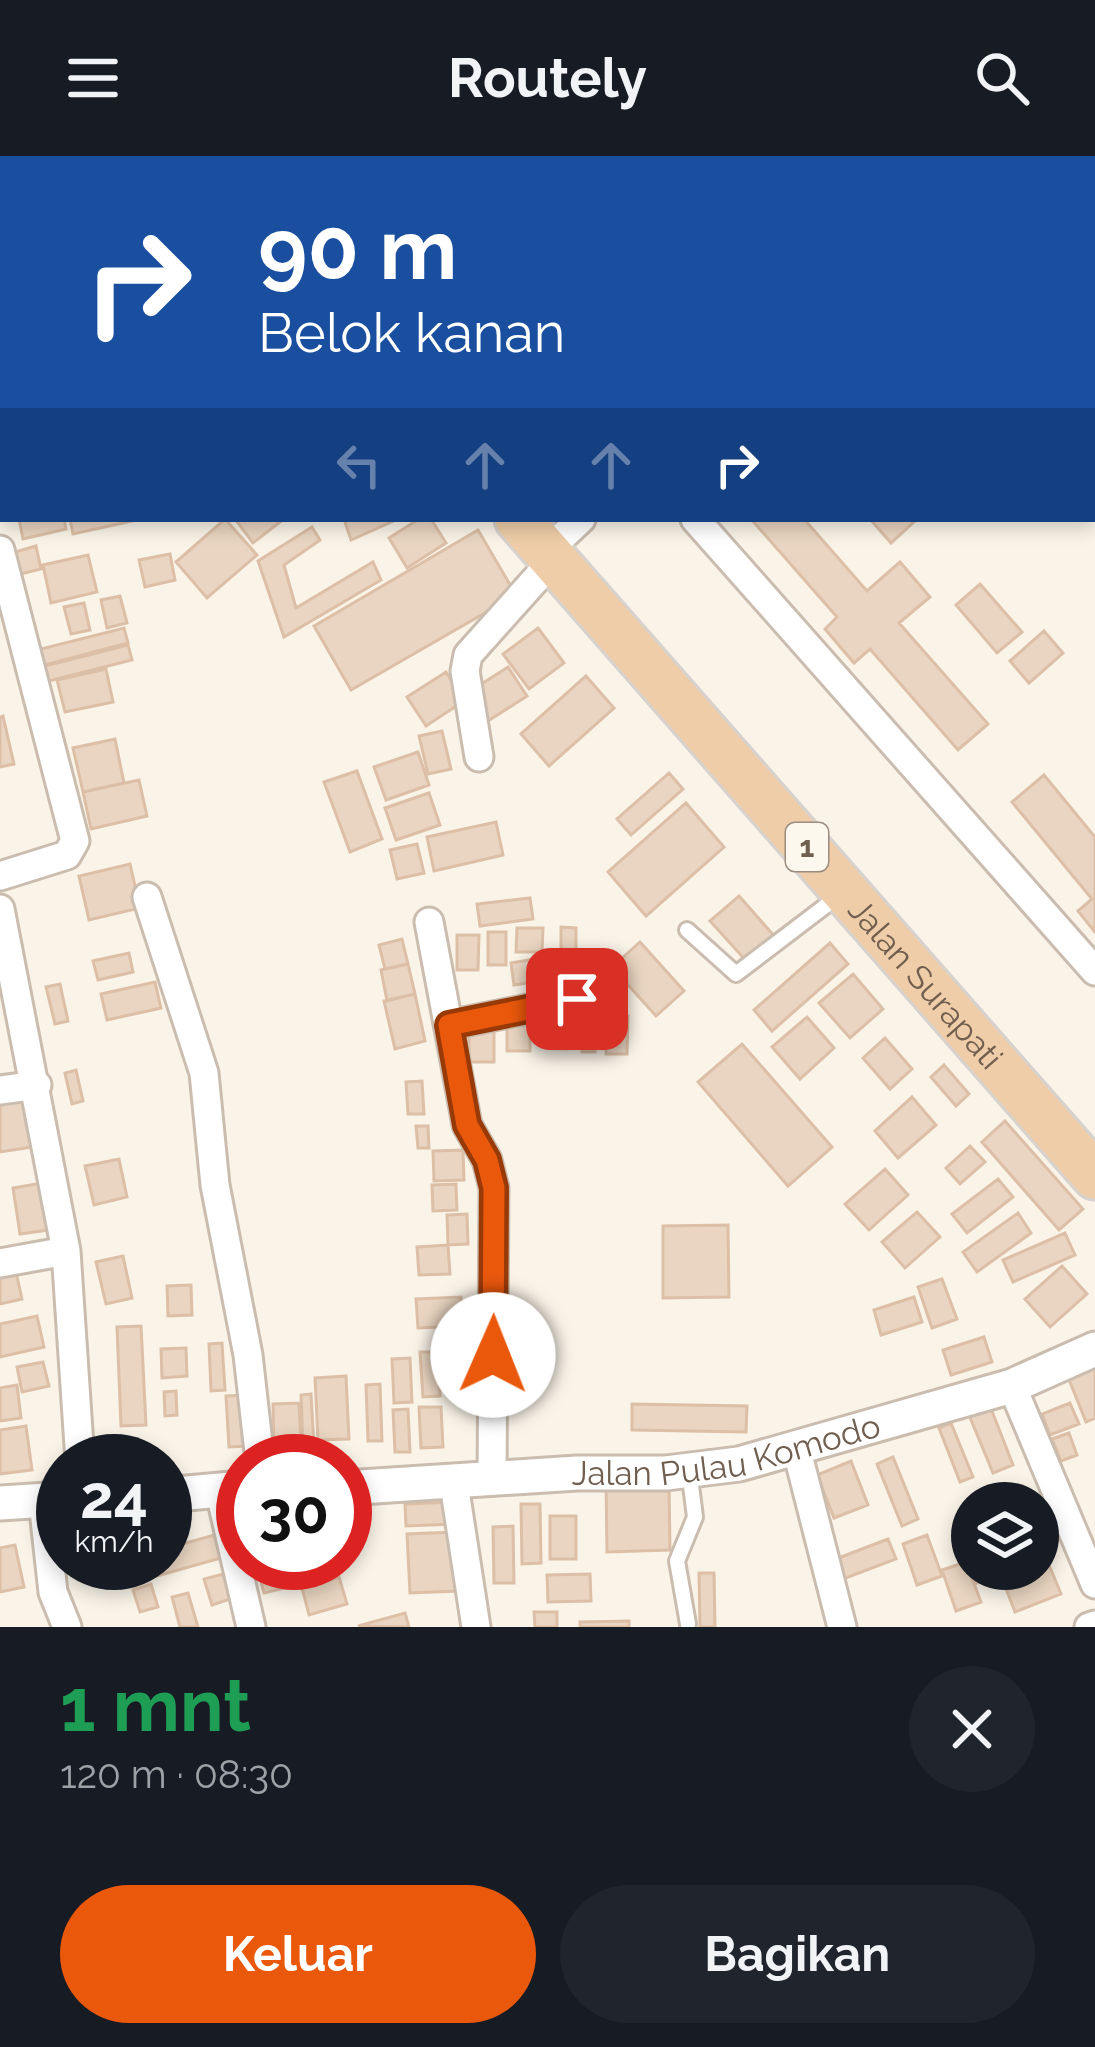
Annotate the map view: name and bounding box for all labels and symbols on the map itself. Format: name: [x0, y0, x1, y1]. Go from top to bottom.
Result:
road number: 1: [786, 823, 828, 871]
street label: Jalan Surapati: [840, 890, 1011, 1077]
pin: [526, 948, 628, 1050]
position arrow: [430, 1292, 556, 1418]
street label: Jalan Pulau Komodo: [572, 1406, 885, 1494]
speed limit sign: 30: [216, 1434, 372, 1590]

